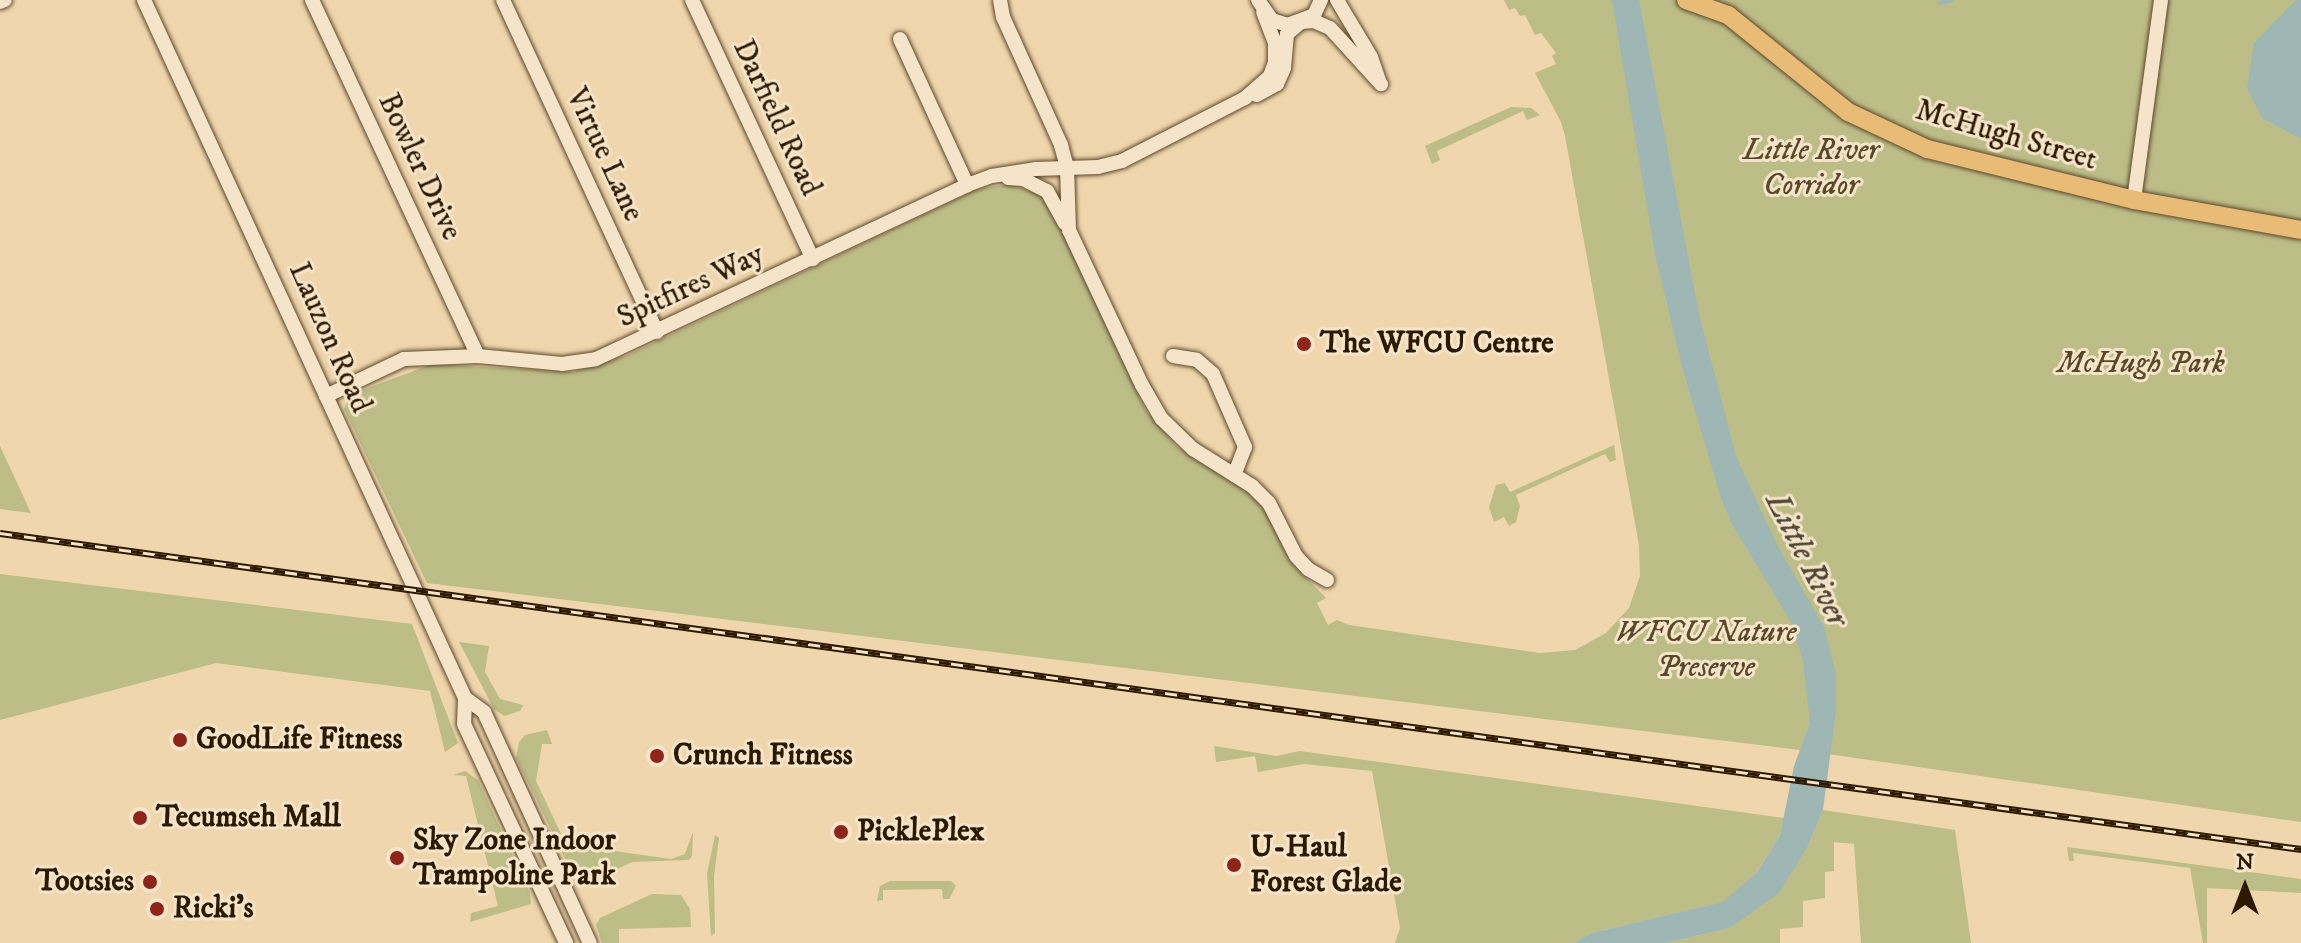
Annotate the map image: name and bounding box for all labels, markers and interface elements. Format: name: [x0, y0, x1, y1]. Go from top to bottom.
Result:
street label: Darfield Road: [724, 34, 828, 202]
street label: Virtue Lane: [557, 83, 651, 227]
street label: Bowler Drive: [369, 88, 469, 246]
street label: McHugh Street: [1911, 93, 2101, 179]
park label: Little River Corridor: [1743, 133, 1879, 204]
street label: Spitfires Way: [612, 237, 770, 337]
street label: Lauzon Road: [280, 257, 378, 419]
place label: The WFCU Centre: [1320, 326, 1554, 362]
marker: The WFCU Centre: [1295, 335, 1313, 353]
park label: McHugh Park: [2057, 346, 2225, 382]
water label: Little River: [1756, 487, 1856, 633]
park label: WFCU Nature Preserve: [1616, 615, 1796, 686]
place label: GoodLife Fitness: [196, 722, 402, 758]
marker: GoodLife Fitness: [171, 731, 189, 749]
place label: Crunch Fitness: [673, 738, 853, 774]
marker: Crunch Fitness: [648, 747, 666, 765]
place label: Tecumseh Mall: [156, 800, 341, 836]
marker: Tecumseh Mall: [131, 809, 149, 827]
place label: PicklePlex: [857, 814, 984, 850]
place label: Sky Zone Indoor Trampoline Park: [413, 823, 616, 894]
marker: PicklePlex: [832, 823, 850, 841]
place label: U-Haul Forest Glade: [1250, 830, 1402, 900]
north arrow: [2205, 847, 2285, 927]
marker: Sky Zone Indoor Trampoline Park: [388, 849, 406, 867]
text: N: [2236, 849, 2254, 876]
marker: U-Haul Forest Glade: [1225, 856, 1243, 874]
place label: Tootsies: [35, 864, 134, 900]
marker: Tootsies: [141, 873, 159, 891]
place label: Ricki's: [173, 891, 253, 927]
marker: Ricki's: [148, 900, 166, 918]

